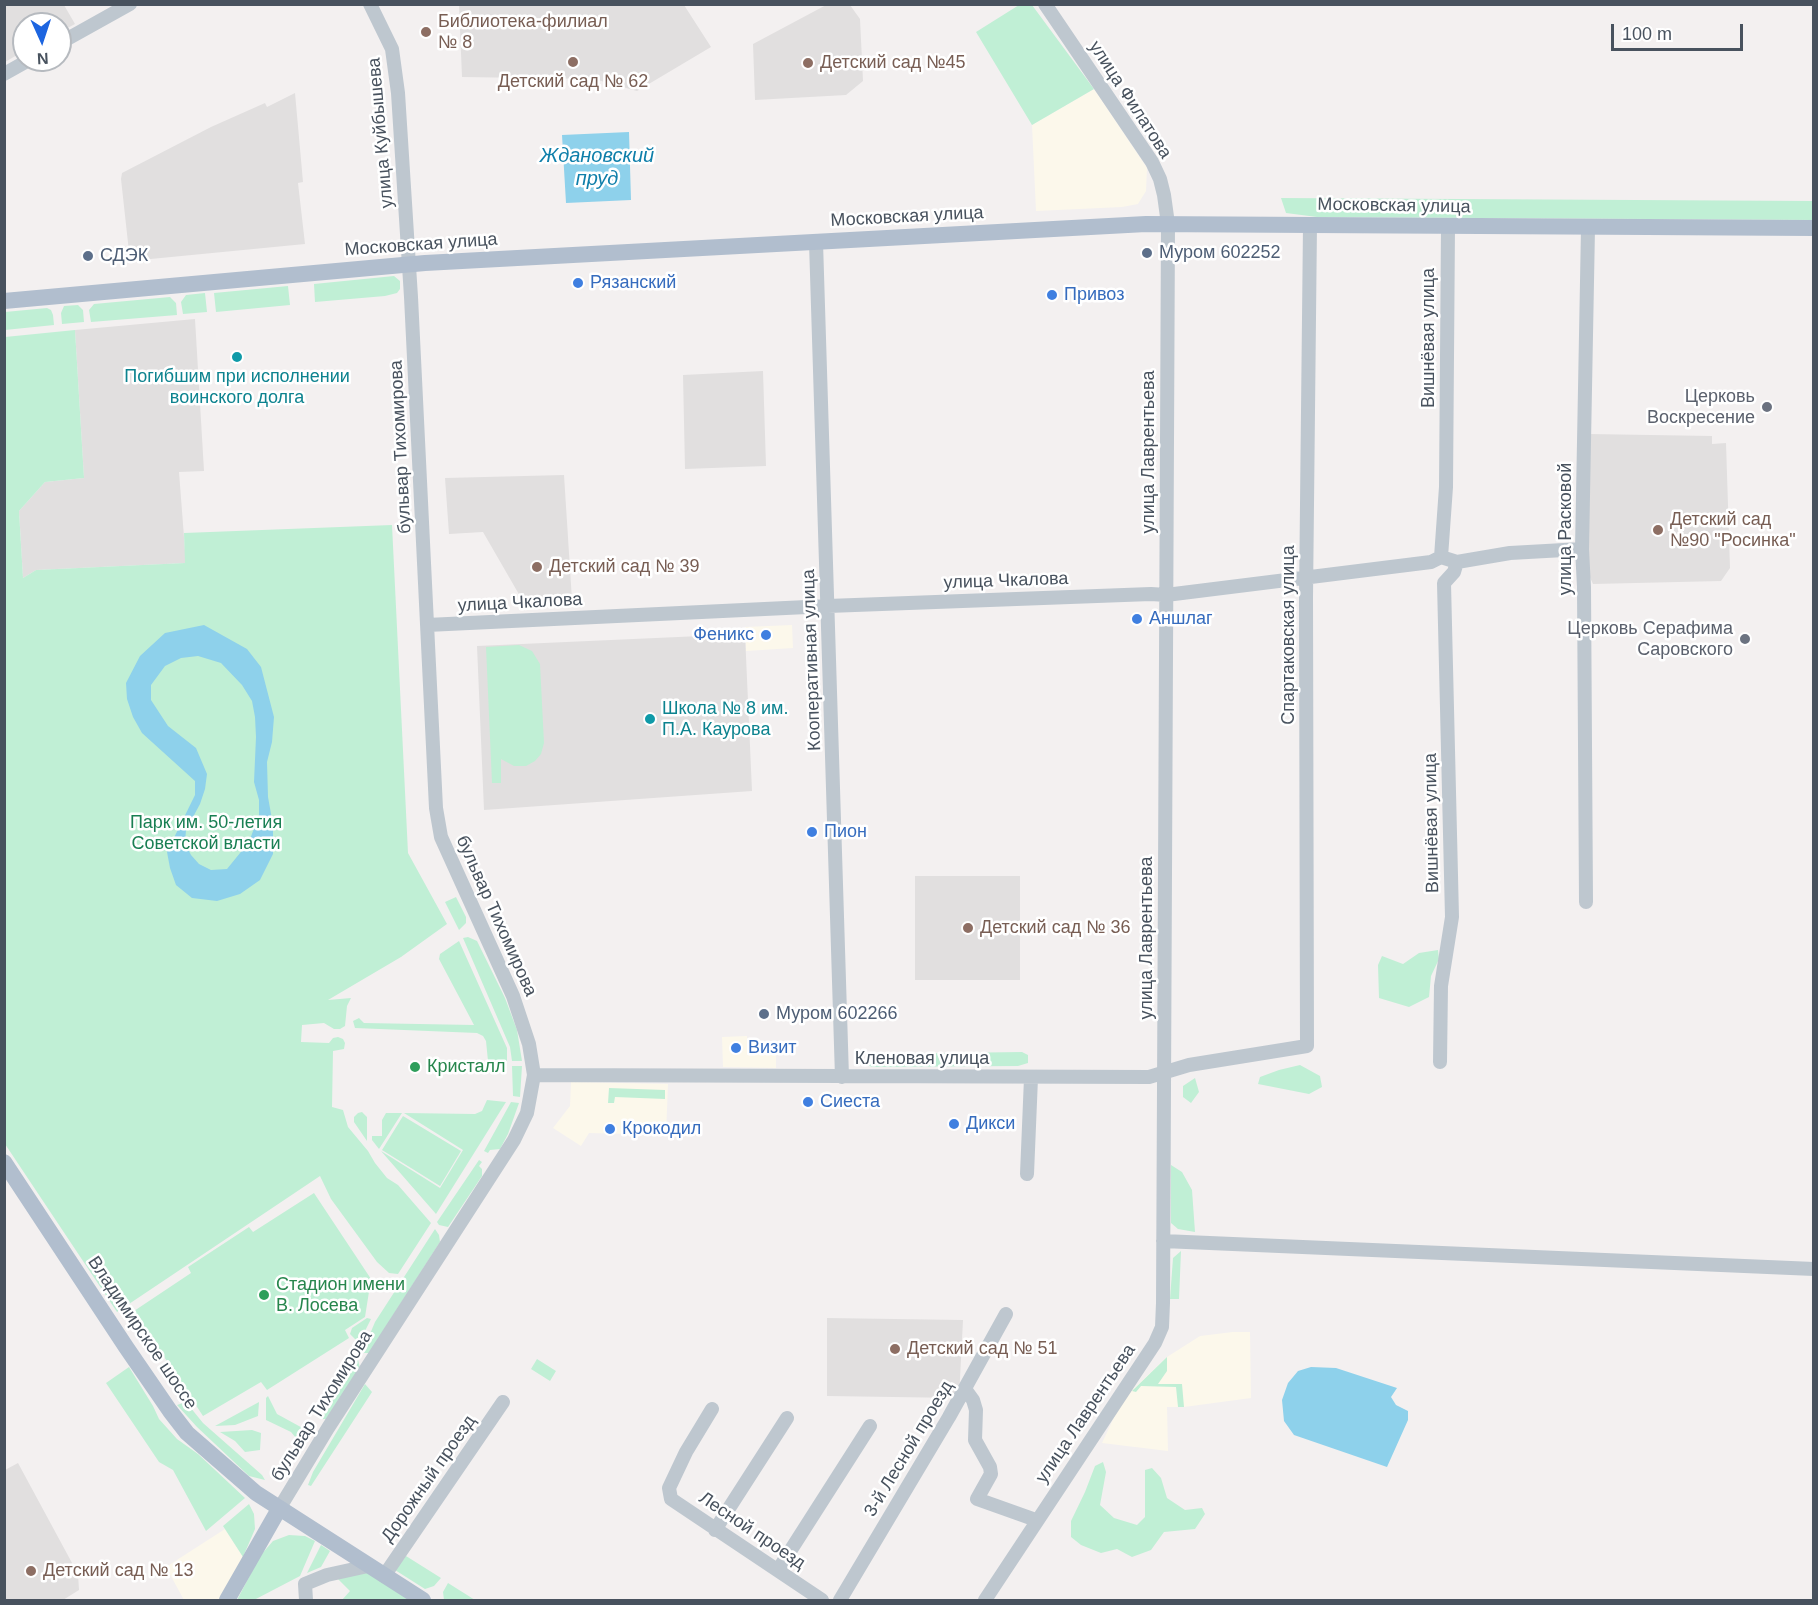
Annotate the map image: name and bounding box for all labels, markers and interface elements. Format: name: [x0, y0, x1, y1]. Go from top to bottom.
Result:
place label: Библиотека-филиал № 8: [438, 11, 608, 54]
north arrow: [12, 12, 72, 72]
scale bar: [1614, 12, 1746, 50]
text: 100 m: [1622, 24, 1672, 44]
marker: Библиотека-филиал № 8: [419, 25, 433, 39]
street label: улица Филатова: [1084, 37, 1176, 163]
text: N: [37, 50, 49, 67]
place label: Детский сад №45: [820, 52, 965, 74]
marker: Детский сад № 62: [566, 55, 580, 69]
marker: Детский сад №45: [801, 56, 815, 70]
street label: улица Куйбышева: [364, 57, 398, 209]
place label: Детский сад № 62: [498, 71, 648, 93]
water label: Ждановский пруд: [540, 144, 654, 191]
street label: Московская улица: [1317, 194, 1471, 218]
street label: Московская улица: [830, 202, 984, 232]
street label: Московская улица: [344, 229, 498, 261]
place label: Муром 602252: [1159, 242, 1280, 264]
place label: СДЭК: [100, 245, 148, 267]
marker: Муром 602252: [1140, 246, 1154, 260]
marker: СДЭК: [81, 249, 95, 263]
street label: Вишнёвая улица: [1418, 268, 1440, 408]
place label: Рязанский: [590, 272, 676, 294]
marker: Рязанский: [571, 276, 585, 290]
place label: Привоз: [1064, 284, 1124, 306]
marker: Привоз: [1045, 288, 1059, 302]
marker: Погибшим при исполнении воинского долга: [230, 350, 244, 364]
street label: бульвар Тихомирова: [386, 360, 416, 534]
place label: Погибшим при исполнении воинского долга: [124, 366, 350, 409]
street label: улица Лаврентьева: [1138, 371, 1160, 533]
place label: Церковь Воскресение: [1647, 386, 1755, 428]
marker: Церковь Воскресение: [1760, 400, 1774, 414]
street label: улица Расковой: [1555, 463, 1577, 595]
place label: Детский сад №90 "Росинка": [1670, 509, 1796, 552]
marker: Детский сад №90 "Росинка": [1651, 523, 1665, 537]
street label: Спартаковская улица: [1278, 545, 1300, 725]
place label: Детский сад № 39: [549, 556, 699, 578]
marker: Детский сад № 39: [530, 560, 544, 574]
street label: улица Чкалова: [943, 568, 1069, 594]
street label: Кооперативная улица: [798, 569, 826, 751]
street label: улица Чкалова: [457, 589, 583, 617]
place label: Аншлаг: [1149, 608, 1212, 630]
marker: Аншлаг: [1130, 612, 1144, 626]
place label: Церковь Серафима Саровского: [1567, 618, 1733, 660]
place label: Феникс: [693, 624, 754, 646]
marker: Феникс: [759, 628, 773, 642]
marker: Церковь Серафима Саровского: [1738, 632, 1752, 646]
place label: Школа № 8 им. П.А. Каурова: [662, 698, 788, 740]
marker: Школа № 8 им. П.А. Каурова: [643, 712, 657, 726]
street label: Вишнёвая улица: [1420, 753, 1444, 893]
park label: Парк им. 50-летия Советской власти: [130, 812, 282, 854]
place label: Пион: [824, 821, 867, 843]
marker: Пион: [805, 825, 819, 839]
street label: бульвар Тихомирова: [451, 832, 541, 1000]
street label: улица Лаврентьева: [1136, 857, 1158, 1019]
place label: Детский сад № 36: [980, 917, 1130, 939]
marker: Детский сад № 36: [961, 921, 975, 935]
place label: Муром 602266: [776, 1003, 897, 1025]
marker: Муром 602266: [757, 1007, 771, 1021]
place label: Визит: [748, 1037, 797, 1059]
marker: Визит: [729, 1041, 743, 1055]
street label: Кленовая улица: [855, 1048, 989, 1070]
place label: Кристалл: [427, 1056, 506, 1078]
marker: Кристалл: [408, 1060, 422, 1074]
place label: Сиеста: [820, 1091, 880, 1113]
marker: Сиеста: [801, 1095, 815, 1109]
place label: Дикси: [966, 1113, 1015, 1135]
marker: Дикси: [947, 1117, 961, 1131]
place label: Крокодил: [622, 1118, 701, 1140]
marker: Крокодил: [603, 1122, 617, 1136]
street label: Владимирское шоссе: [83, 1252, 201, 1414]
place label: Стадион имени В. Лосева: [276, 1274, 405, 1316]
marker: Стадион имени В. Лосева: [257, 1288, 271, 1302]
street label: бульвар Тихомирова: [267, 1327, 377, 1485]
place label: Детский сад № 51: [907, 1338, 1057, 1360]
street label: улица Лаврентьева: [1032, 1340, 1140, 1488]
marker: Детский сад № 51: [888, 1342, 902, 1356]
street label: 3-й Лесной проезд: [860, 1377, 958, 1521]
street label: Дорожный проезд: [377, 1411, 481, 1547]
street label: Лесной проезд: [695, 1487, 809, 1575]
place label: Детский сад № 13: [43, 1560, 193, 1582]
marker: Детский сад № 13: [24, 1564, 38, 1578]

